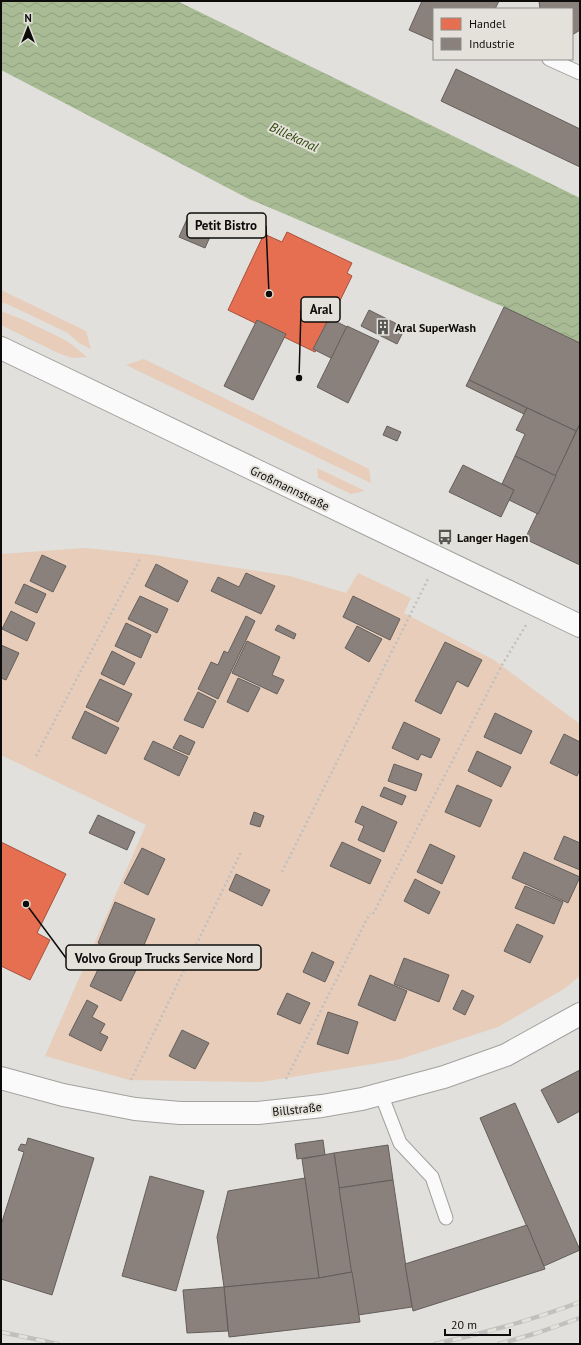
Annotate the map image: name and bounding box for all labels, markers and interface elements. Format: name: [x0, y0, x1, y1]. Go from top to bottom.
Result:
north arrow: [8, 8, 48, 48]
legend: [433, 8, 573, 60]
text: N: [24, 11, 32, 25]
text: Handel: [469, 16, 506, 31]
text: Industrie: [469, 36, 515, 51]
water label: Billekanal: [267, 118, 322, 156]
callout: Petit Bistro: [187, 213, 266, 238]
text: Petit Bistro: [195, 217, 257, 234]
callout: Aral: [301, 297, 340, 322]
text: Aral: [310, 301, 333, 318]
building icon: Aral SuperWash: [374, 318, 392, 336]
place label: Aral SuperWash: [395, 320, 476, 335]
street label: Großmannstraße: [248, 462, 332, 514]
bus stop icon: Langer Hagen: [436, 528, 454, 546]
place label: Langer Hagen: [457, 530, 528, 545]
callout: Volvo Group Trucks Service Nord: [66, 945, 261, 970]
text: Volvo Group Trucks Service Nord: [74, 950, 253, 967]
street label: Billstraße: [272, 1099, 322, 1119]
scale bar: [445, 1311, 510, 1337]
text: 20 m: [451, 1317, 477, 1332]

